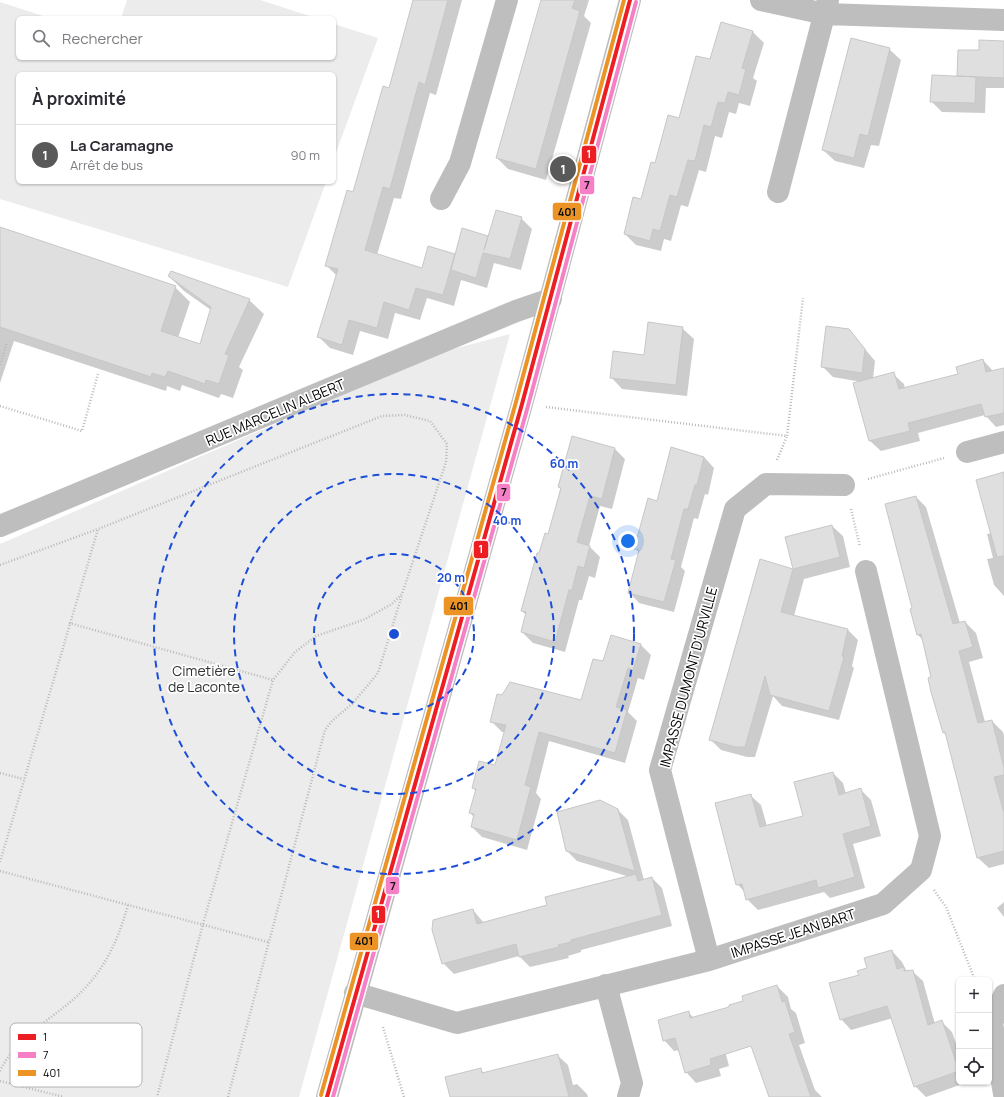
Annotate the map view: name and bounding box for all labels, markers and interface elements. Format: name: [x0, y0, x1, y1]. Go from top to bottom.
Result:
search box: [16, 16, 336, 60]
icon: search: [30, 27, 52, 49]
text: Rechercher: [62, 28, 143, 49]
text: À proximité: [32, 87, 126, 110]
text: La Caramagne: [70, 135, 173, 156]
line badge: 1: [581, 145, 597, 164]
text: 1: [42, 146, 48, 164]
text: 90 m: [290, 146, 320, 164]
text: 1: [587, 146, 591, 161]
pin: 1: [550, 154, 576, 184]
text: Arrêt de bus: [70, 156, 143, 174]
line badge: 7: [579, 175, 595, 195]
text: 7: [584, 177, 590, 192]
line badge: 401: [552, 202, 582, 221]
text: 401: [558, 204, 576, 219]
street label: RUE MARCELIN ALBERT: [203, 374, 348, 450]
text: 60 m: [550, 455, 578, 472]
line badge: 7: [496, 483, 511, 502]
text: 7: [501, 484, 507, 499]
text: 40 m: [493, 512, 521, 529]
your location: [618, 531, 638, 551]
line badge: 1: [473, 540, 489, 559]
text: 1: [479, 541, 483, 556]
text: 20 m: [437, 569, 465, 586]
street label: IMPASSE DUMONT D'URVILLE: [655, 585, 721, 769]
line badge: 401: [443, 596, 474, 616]
text: 401: [450, 598, 468, 613]
centre of rings: [387, 627, 401, 641]
park label: Cimetière de Laconte: [168, 661, 240, 696]
line badge: 7: [385, 876, 400, 895]
text: 7: [390, 878, 396, 893]
street label: IMPASSE JEAN BART: [728, 904, 858, 962]
line badge: 1: [371, 905, 386, 924]
text: 1: [376, 906, 380, 921]
line badge: 401: [349, 932, 379, 951]
text: 401: [355, 933, 373, 948]
map controls: [956, 977, 992, 1085]
button: +: [956, 977, 992, 1013]
button: −: [956, 1013, 992, 1049]
legend: [10, 1023, 142, 1087]
text: 1: [43, 1029, 47, 1044]
text: 7: [43, 1047, 49, 1062]
button: locate: [956, 1049, 992, 1085]
text: 401: [43, 1065, 61, 1080]

